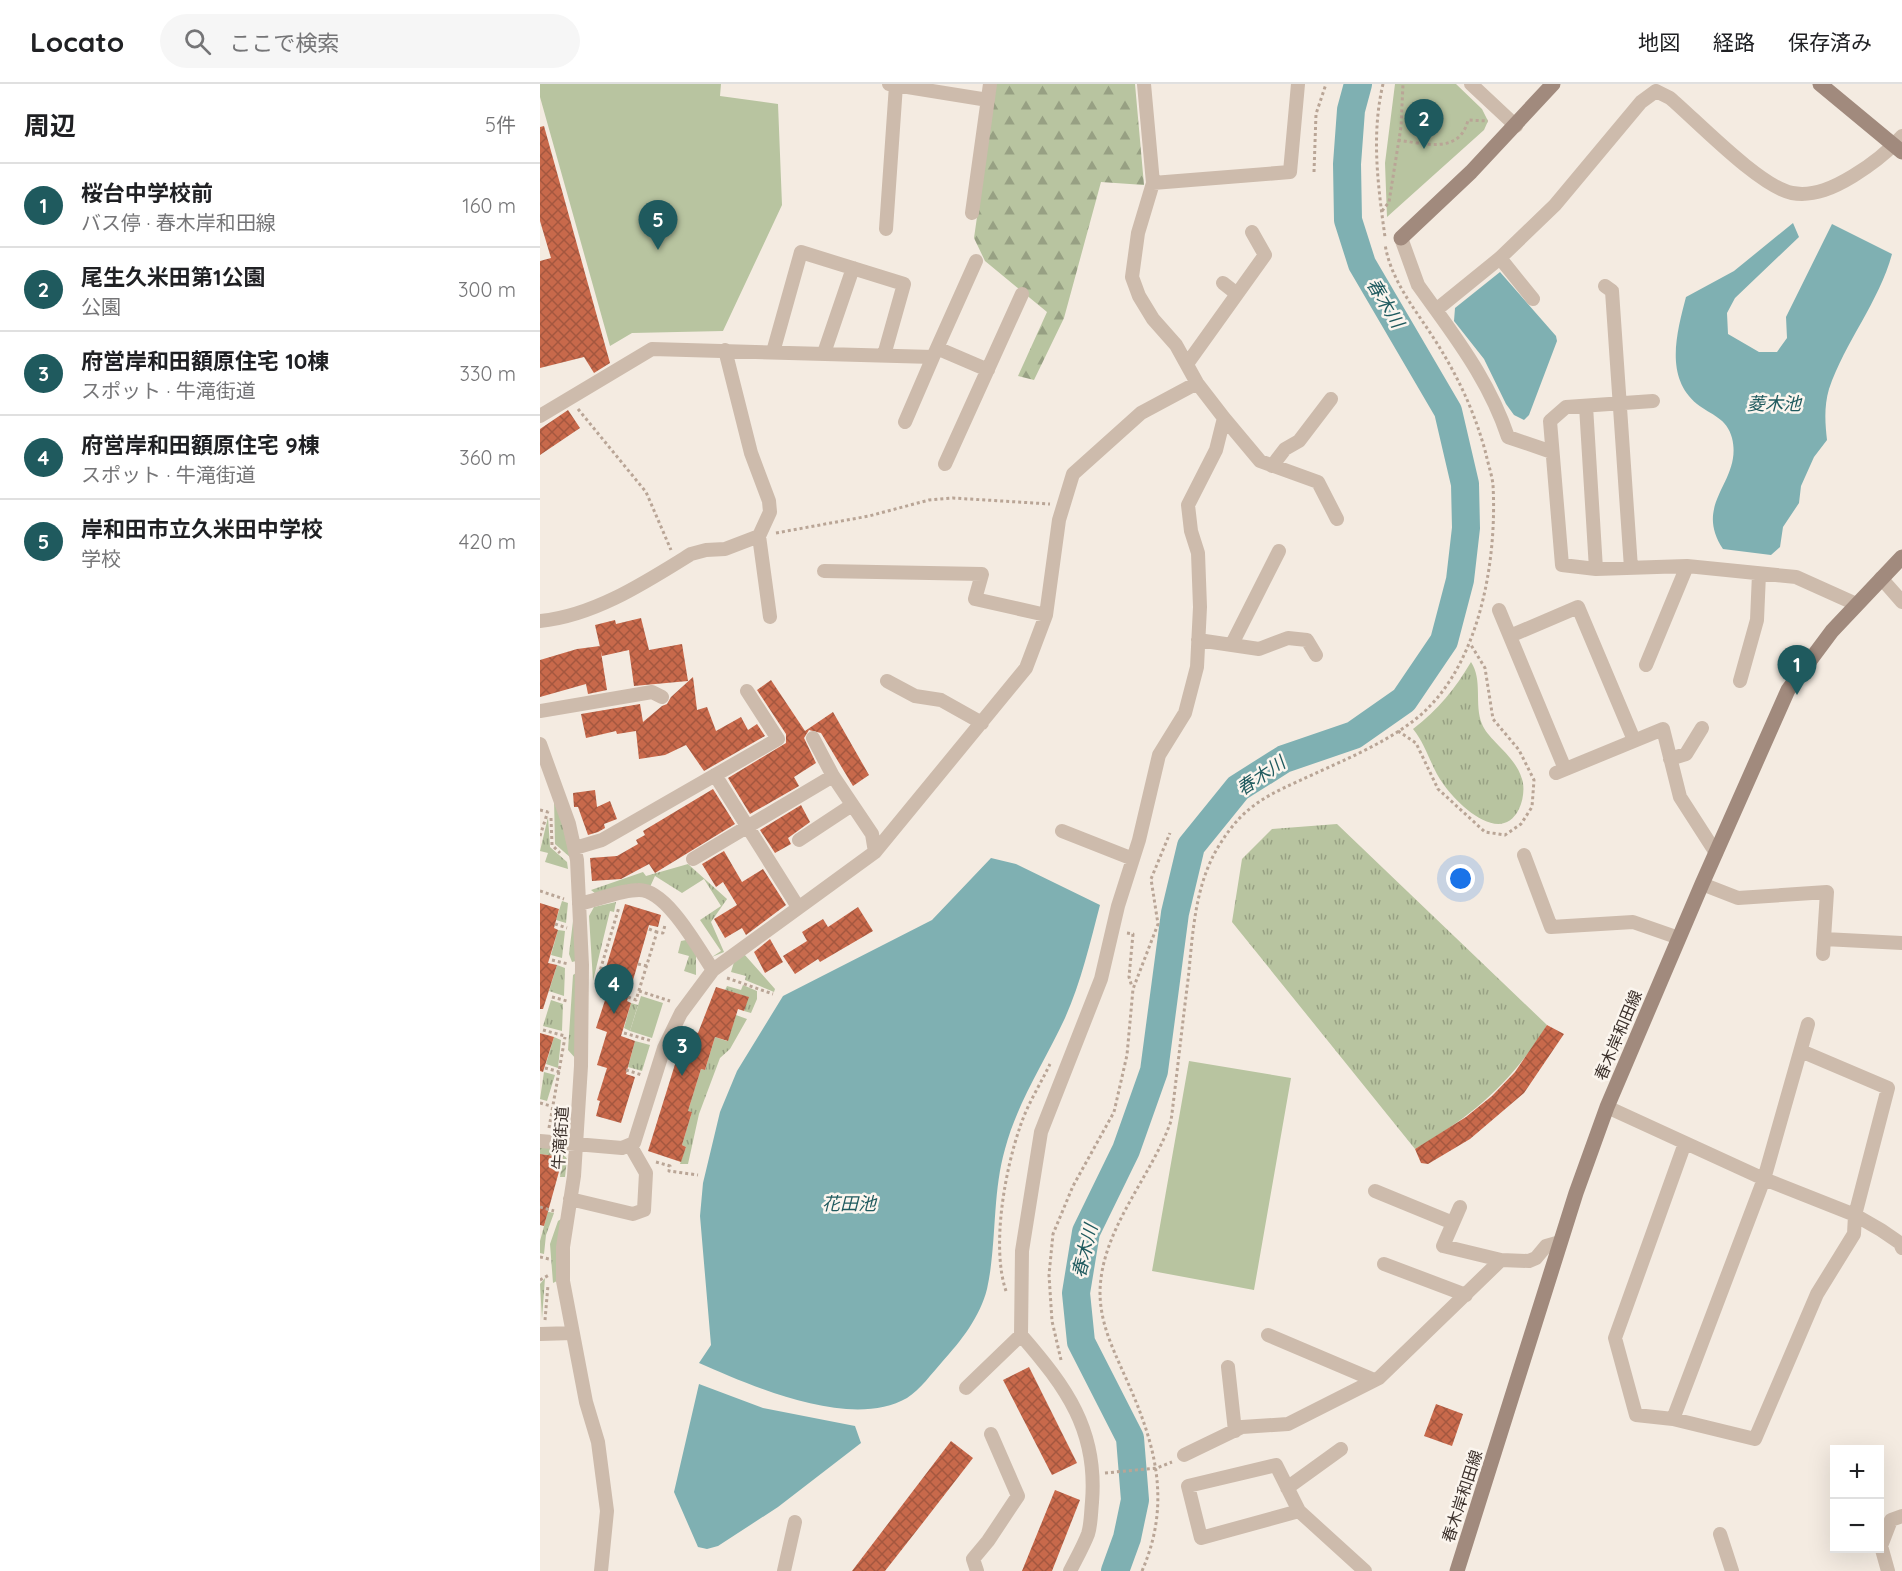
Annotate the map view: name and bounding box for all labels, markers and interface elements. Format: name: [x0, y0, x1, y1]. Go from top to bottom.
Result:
search box: [160, 14, 580, 68]
text: Locato: [30, 24, 124, 59]
icon: search: [181, 25, 214, 58]
text: ここで検索: [229, 29, 339, 57]
text: 地図: [1638, 29, 1680, 55]
text: 経路: [1713, 29, 1755, 55]
text: 保存済み: [1788, 29, 1872, 55]
pin: 2: [1404, 100, 1444, 149]
text: 周辺: [24, 109, 76, 142]
text: 5件: [485, 112, 516, 137]
text: 桜台中学校前: [81, 179, 213, 207]
text: 1: [40, 193, 47, 218]
text: 160 m: [462, 193, 516, 218]
pin: 5: [638, 200, 678, 250]
text: バス停 · 春木岸和田線: [81, 210, 276, 235]
text: 尾生久米田第1公園: [81, 263, 266, 291]
water label: 春木川: [1362, 274, 1410, 334]
text: 2: [38, 277, 49, 302]
text: 300 m: [458, 277, 516, 302]
text: 公園: [81, 294, 121, 319]
text: 府営岸和田額原住宅 10棟: [81, 347, 329, 375]
text: 3: [38, 361, 49, 386]
text: 330 m: [459, 361, 516, 386]
text: スポット · 牛滝街道: [81, 378, 256, 403]
water label: 菱木池: [1747, 392, 1803, 415]
text: 府営岸和田額原住宅 9棟: [81, 431, 320, 459]
text: 4: [38, 445, 49, 470]
text: 360 m: [459, 445, 516, 470]
text: スポット · 牛滝街道: [81, 462, 256, 487]
text: 岸和田市立久米田中学校: [81, 515, 323, 543]
text: 5: [38, 529, 49, 554]
text: 420 m: [459, 529, 516, 554]
text: 学校: [81, 546, 121, 571]
pin: 1: [1778, 646, 1816, 695]
water label: 春木川: [1232, 750, 1291, 800]
your location: [1446, 864, 1475, 893]
pin: 4: [594, 964, 634, 1014]
street label: 春木岸和田線: [1590, 987, 1646, 1083]
pin: 3: [662, 1026, 702, 1076]
street label: 牛滝街道: [548, 1105, 572, 1171]
water label: 花田池: [822, 1192, 878, 1215]
water label: 春木川: [1067, 1220, 1103, 1280]
map controls: [1830, 1445, 1884, 1553]
button: +: [1830, 1445, 1884, 1499]
street label: 春木岸和田線: [1438, 1447, 1486, 1545]
button: −: [1830, 1499, 1884, 1553]

